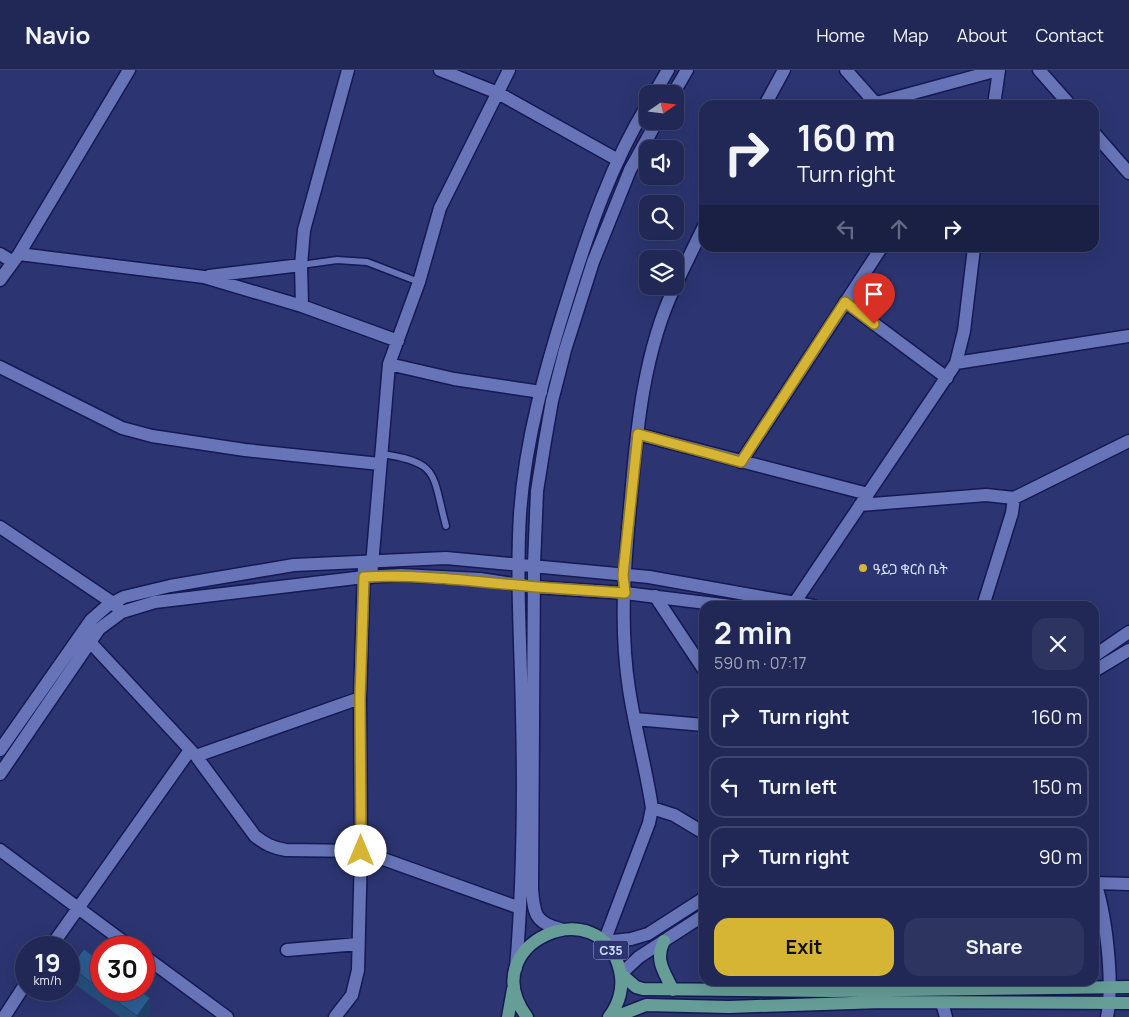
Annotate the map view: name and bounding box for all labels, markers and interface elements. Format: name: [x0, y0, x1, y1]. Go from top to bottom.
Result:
text: Navio: [25, 18, 90, 51]
text: Home: [816, 23, 865, 47]
text: Map: [893, 23, 929, 47]
text: About: [957, 23, 1007, 47]
text: Contact: [1035, 23, 1104, 47]
north arrow: [639, 85, 684, 130]
map controls: [639, 85, 684, 295]
text: 160 m: [797, 114, 896, 162]
icon: right: [714, 120, 779, 185]
button: sound: [639, 140, 684, 185]
text: Turn right: [797, 159, 895, 189]
button: search: [639, 195, 684, 240]
icon: left: [832, 215, 860, 243]
icon: ahead: [885, 215, 913, 243]
icon: right: [938, 215, 966, 243]
button: layers: [639, 250, 684, 295]
pin: [853, 273, 895, 324]
icon: arrive: [860, 280, 888, 308]
place label: ዓይጋ ቁርስ ቤት: [873, 559, 948, 578]
marker: ዓይጋ ቁርስ ቤት: [857, 562, 869, 574]
text: 2 min: [714, 612, 792, 653]
button: close: [1032, 618, 1084, 670]
text: 590 m · 07:17: [714, 652, 807, 674]
icon: right: [716, 703, 744, 731]
text: Turn right: [759, 704, 849, 730]
text: 160 m: [1031, 704, 1082, 730]
icon: left: [716, 773, 744, 801]
text: Turn left: [759, 774, 837, 800]
text: 150 m: [1032, 774, 1082, 800]
position arrow: [334, 824, 386, 876]
icon: right: [716, 843, 744, 871]
text: Turn right: [759, 844, 849, 870]
text: 90 m: [1039, 844, 1082, 870]
button: Exit: [714, 918, 894, 976]
button: Share: [904, 918, 1084, 976]
speed limit sign: 30: [90, 936, 155, 1001]
road number: C35: [594, 940, 628, 960]
text: 19: [34, 945, 61, 980]
text: km/h: [34, 972, 61, 989]

